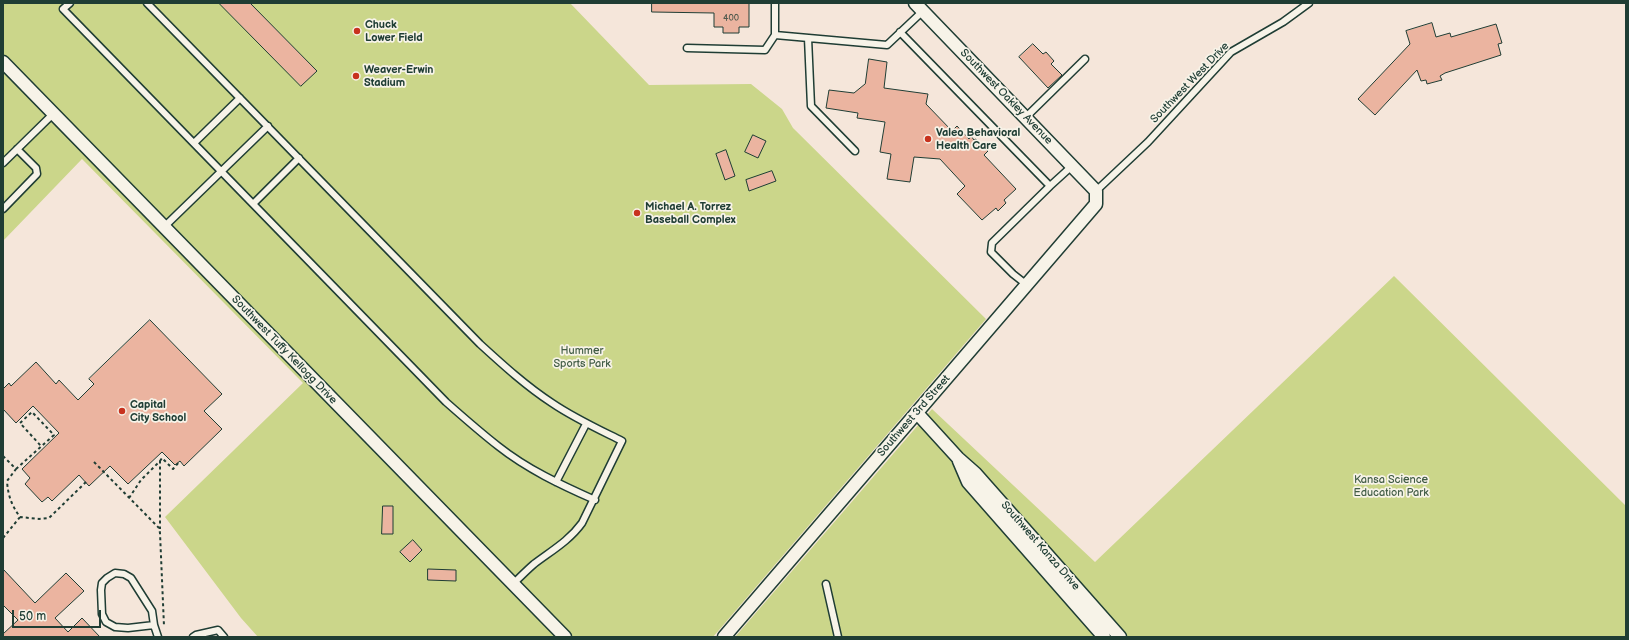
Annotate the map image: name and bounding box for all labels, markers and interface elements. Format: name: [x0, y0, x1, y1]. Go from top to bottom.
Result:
house number: 400: [723, 14, 739, 24]
place label: Chuck Lower Field: [365, 18, 423, 44]
marker: Chuck Lower Field: [352, 26, 362, 36]
street label: Southwest West Drive: [1148, 40, 1232, 126]
street label: Southwest Oakley Avenue: [957, 47, 1055, 147]
place label: Weaver-Erwin Stadium: [364, 63, 433, 89]
marker: Weaver-Erwin Stadium: [351, 71, 361, 81]
place label: Valeo Behavioral Health Care: [936, 126, 1020, 152]
marker: Valeo Behavioral Health Care: [923, 134, 933, 144]
place label: Michael A. Torrez Baseball Complex: [645, 200, 736, 226]
marker: Michael A. Torrez Baseball Complex: [632, 208, 642, 218]
street label: Southwest Tuffy Kellogg Drive: [229, 293, 339, 407]
park label: Hummer Sports Park: [553, 344, 611, 370]
street label: Southwest 3rd Street: [875, 372, 953, 460]
place label: Capital City School: [130, 398, 186, 424]
marker: Capital City School: [117, 406, 127, 416]
park label: Kansa Science Education Park: [1353, 473, 1429, 499]
street label: Southwest Kanza Drive: [998, 499, 1082, 593]
scale bar: [14, 602, 103, 628]
text: 50 m: [19, 609, 46, 624]

